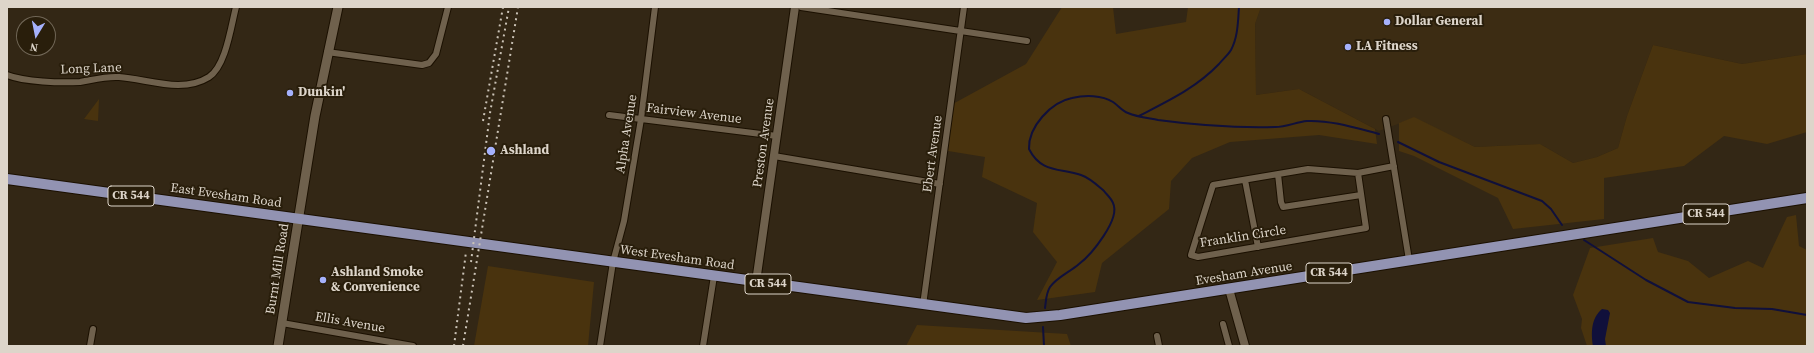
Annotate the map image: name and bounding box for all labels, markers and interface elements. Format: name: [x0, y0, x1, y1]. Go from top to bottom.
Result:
place label: Dollar General: [1395, 14, 1483, 30]
north arrow: [16, 16, 56, 56]
marker: Dollar General: [1382, 17, 1392, 27]
text: N: [29, 39, 39, 55]
place label: LA Fitness: [1356, 39, 1418, 55]
marker: LA Fitness: [1343, 42, 1353, 52]
street label: Long Lane: [60, 60, 122, 78]
place label: Dunkin': [298, 85, 345, 101]
marker: Dunkin': [285, 88, 295, 98]
street label: Alpha Avenue: [613, 93, 641, 175]
street label: Preston Avenue: [750, 97, 778, 189]
street label: Fairview Avenue: [646, 100, 742, 128]
street label: Ebert Avenue: [920, 114, 946, 194]
place label: Ashland: [500, 143, 549, 159]
marker: Ashland: [485, 145, 497, 157]
street label: East Evesham Road: [169, 180, 283, 212]
road number: CR 544: [108, 186, 154, 206]
road number: CR 544: [1683, 204, 1729, 224]
street label: Burnt Mill Road: [263, 222, 293, 316]
street label: Franklin Circle: [1199, 222, 1287, 252]
street label: West Evesham Road: [619, 242, 735, 274]
street label: Evesham Avenue: [1194, 259, 1294, 289]
road number: CR 544: [1306, 263, 1352, 283]
place label: Ashland Smoke & Convenience: [331, 265, 423, 296]
road number: CR 544: [745, 274, 791, 294]
marker: Ashland Smoke & Convenience: [318, 275, 328, 285]
street label: Ellis Avenue: [314, 309, 386, 337]

